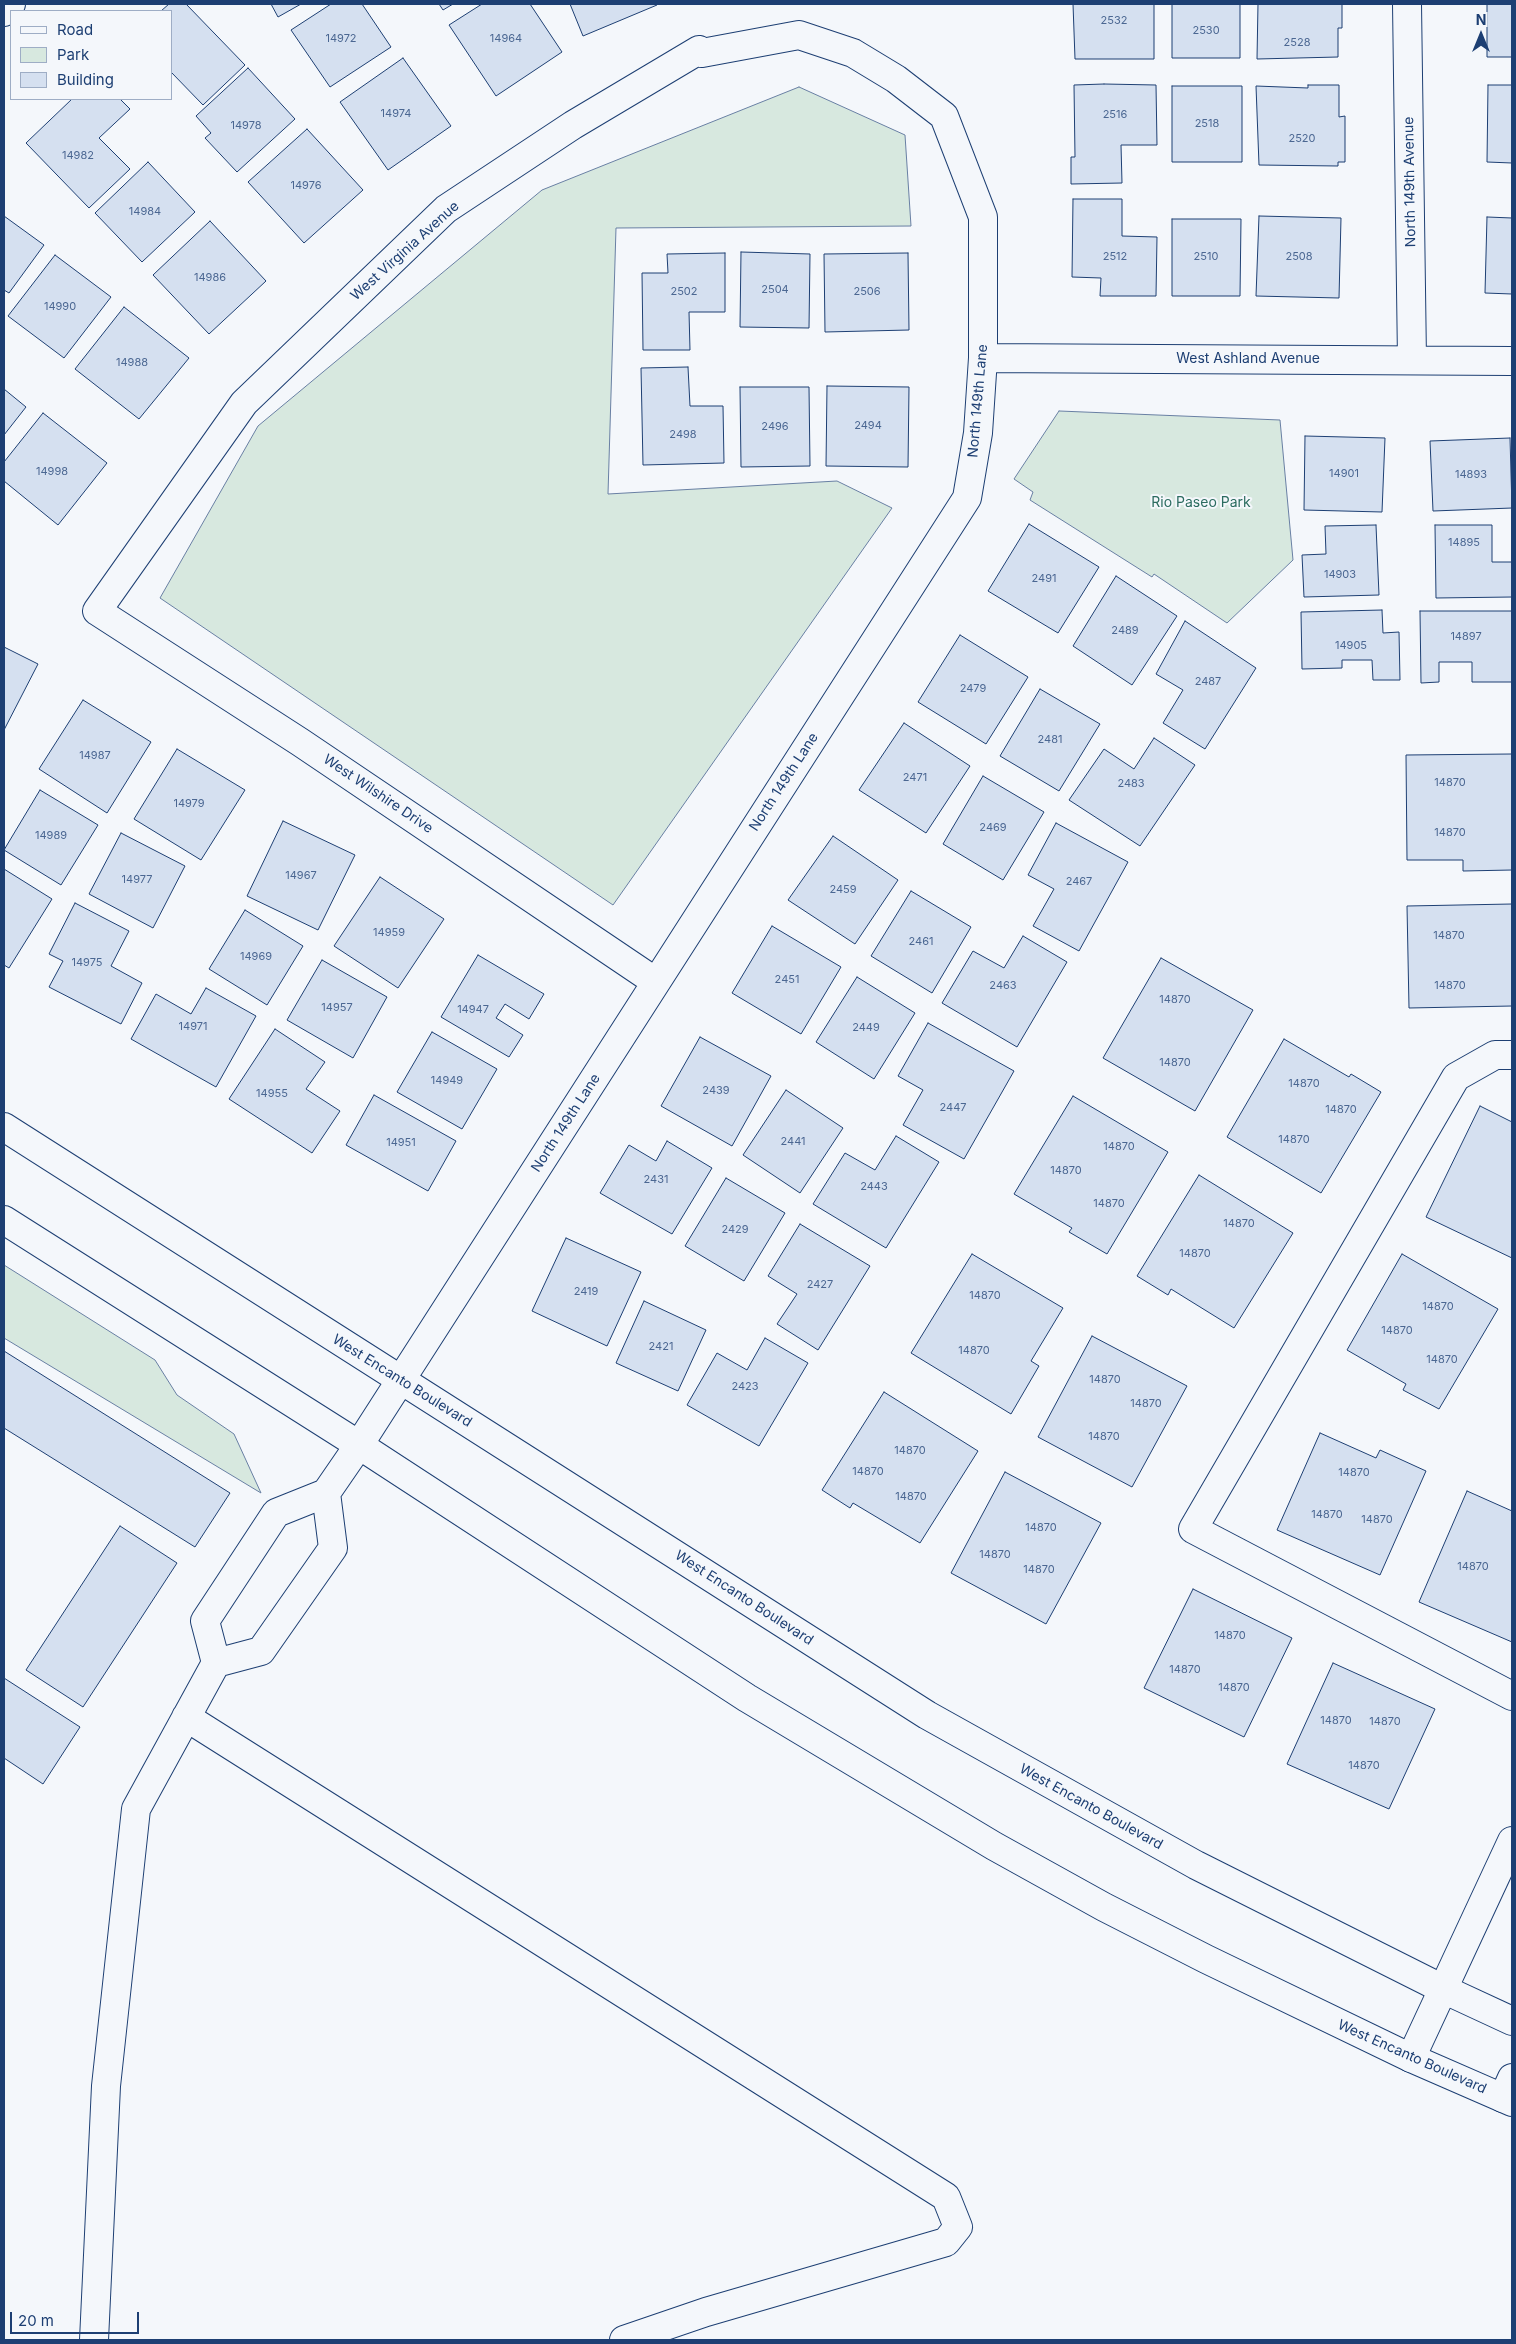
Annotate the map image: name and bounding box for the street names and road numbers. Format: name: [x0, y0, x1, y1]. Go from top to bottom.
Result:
street label: North 149th Avenue: [1400, 116, 1420, 248]
street label: West Virginia Avenue: [347, 198, 463, 304]
street label: North 149th Lane: [965, 344, 991, 458]
street label: West Ashland Avenue: [1176, 351, 1320, 367]
street label: North 149th Lane: [746, 730, 822, 834]
street label: West Wilshire Drive: [320, 751, 436, 837]
street label: North 149th Lane: [528, 1071, 604, 1175]
street label: West Encanto Boulevard: [329, 1331, 475, 1431]
street label: West Encanto Boulevard: [672, 1547, 816, 1649]
street label: West Encanto Boulevard: [1016, 1761, 1166, 1853]
street label: West Encanto Boulevard: [1335, 2017, 1489, 2097]

